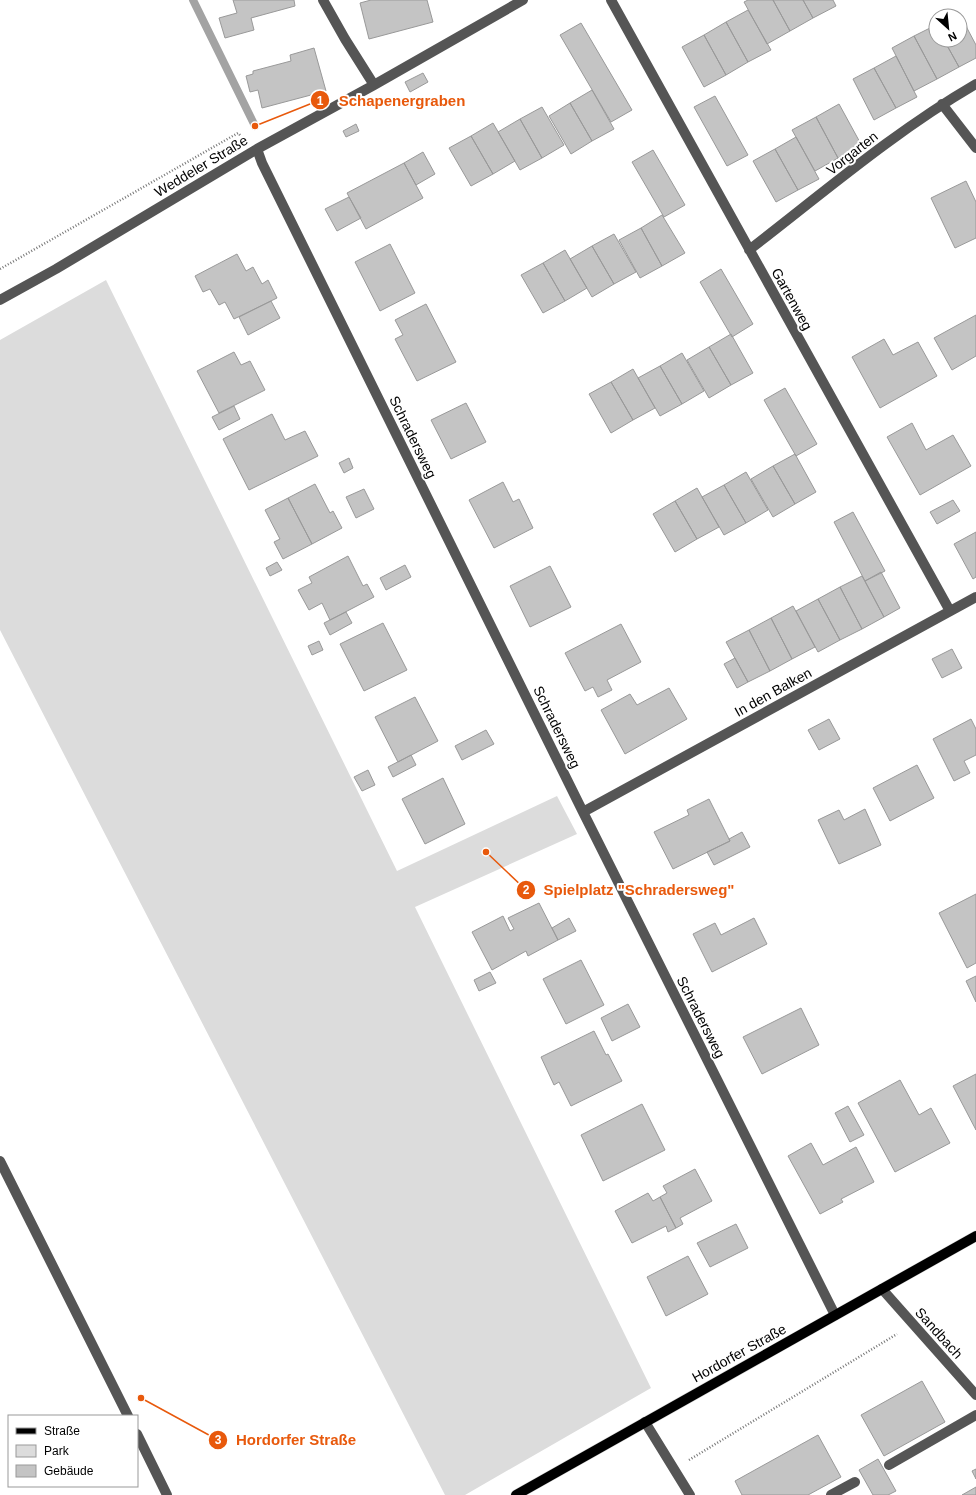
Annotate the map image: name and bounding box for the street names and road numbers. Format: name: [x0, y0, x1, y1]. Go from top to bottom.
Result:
street label: Vorgarten: [823, 128, 881, 178]
street label: Weddeler Straße: [152, 132, 251, 200]
street label: Gartenweg: [768, 265, 816, 333]
street label: Schradersweg: [386, 393, 440, 481]
street label: In den Balken: [732, 664, 814, 720]
street label: Schradersweg: [530, 683, 584, 771]
street label: Schradersweg: [674, 973, 728, 1061]
street label: Sandbach: [912, 1304, 966, 1362]
street label: Hordorfer Straße: [689, 1320, 789, 1385]

